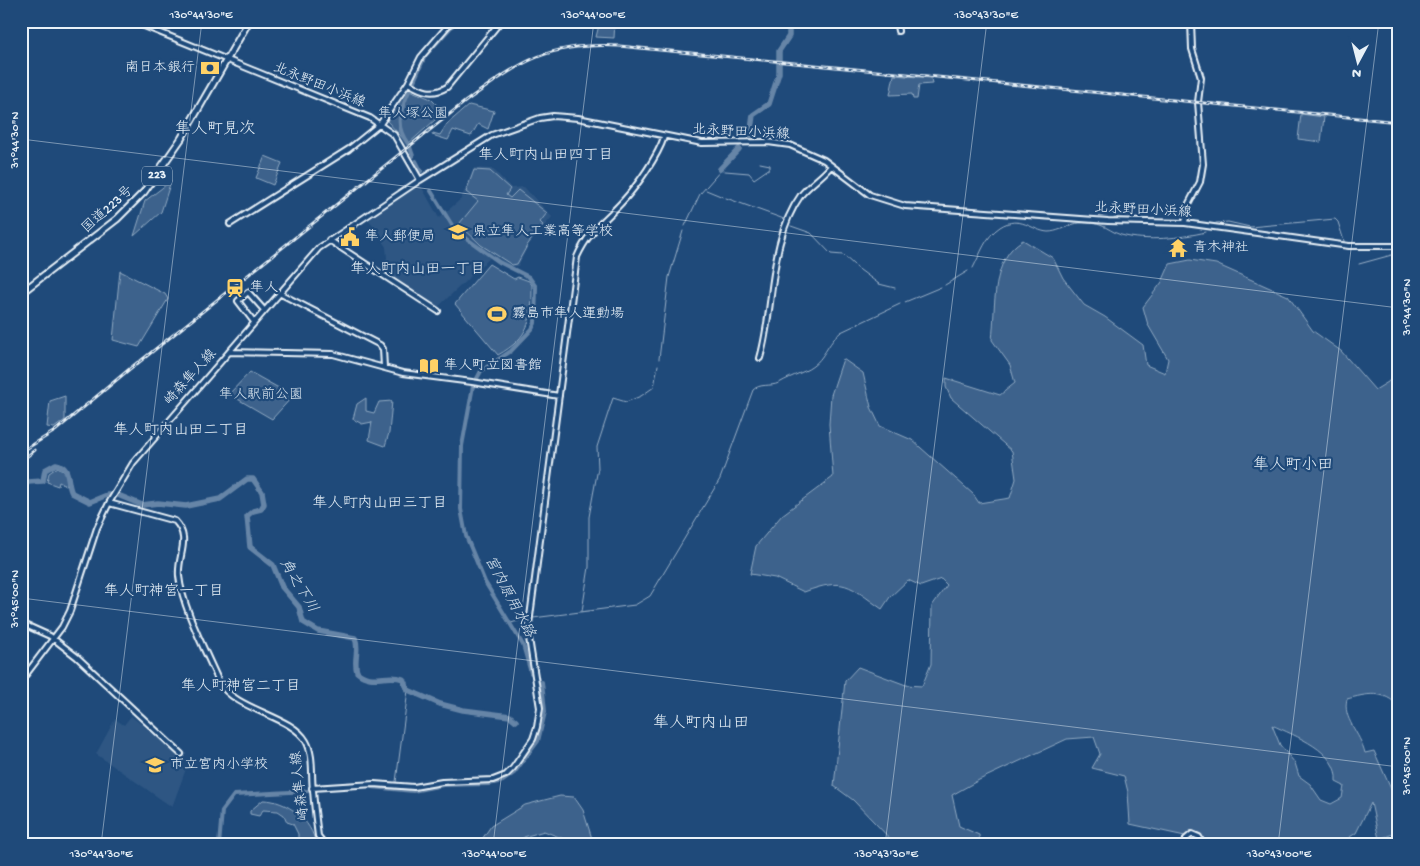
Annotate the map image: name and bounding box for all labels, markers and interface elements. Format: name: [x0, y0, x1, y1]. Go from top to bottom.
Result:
text: 130°44'30"E: [168, 9, 233, 23]
text: 130°44'00"E: [560, 9, 625, 23]
text: 130°43'30"E: [953, 9, 1018, 23]
north arrow: [1332, 38, 1382, 88]
bank icon: 南日本銀行: [199, 57, 221, 79]
place label: 南日本銀行: [125, 60, 195, 77]
street label: 北永野田小浜線: [270, 60, 368, 112]
text: N: [1351, 63, 1362, 81]
park label: 隼人塚公園: [378, 106, 448, 123]
text: 31°44'30"N: [9, 111, 23, 169]
district label: 隼人町見次: [175, 119, 255, 140]
street label: 北永野田小浜線: [692, 122, 790, 144]
district label: 隼人町内山田四丁目: [478, 146, 614, 165]
road number: 223: [142, 167, 172, 186]
street label: 国道223号: [79, 183, 137, 237]
street label: 北永野田小浜線: [1094, 200, 1192, 222]
school or university icon: 県立隼人工業高等学校: [447, 221, 469, 243]
place label: 県立隼人工業高等学校: [473, 224, 613, 241]
public building icon: 隼人郵便局: [339, 226, 361, 248]
place label: 隼人郵便局: [365, 229, 435, 246]
temple icon: 青木神社: [1167, 237, 1189, 259]
place label: 青木神社: [1193, 240, 1249, 257]
district label: 隼人町内山田一丁目: [350, 260, 486, 279]
station icon: 隼人: [224, 277, 246, 299]
text: 31°44'30"N: [1401, 278, 1415, 336]
place label: 隼人: [250, 280, 278, 297]
sports icon: 霧島市隼人運動場: [486, 303, 508, 325]
place label: 霧島市隼人運動場: [512, 306, 624, 323]
street label: 崎森隼人線: [161, 346, 221, 410]
library icon: 隼人町立図書館: [418, 355, 440, 377]
place label: 隼人町立図書館: [444, 358, 542, 375]
park label: 隼人駅前公園: [219, 387, 303, 404]
district label: 隼人町内山田二丁目: [113, 421, 249, 440]
district label: 隼人町小田: [1253, 455, 1333, 476]
district label: 隼人町内山田三丁目: [312, 494, 448, 513]
water label: 宮内原用水路: [480, 553, 539, 642]
water label: 角之下川: [275, 555, 322, 616]
text: 31°45'00"N: [9, 570, 23, 629]
district label: 隼人町神宮一丁目: [104, 582, 224, 601]
district label: 隼人町神宮二丁目: [181, 677, 301, 696]
district label: 隼人町内山田: [653, 713, 749, 734]
text: 31°45'00"N: [1401, 737, 1415, 796]
street label: 崎森隼人線: [288, 750, 314, 822]
school or university icon: 市立宮内小学校: [144, 754, 166, 776]
place label: 市立宮内小学校: [170, 757, 268, 774]
text: 130°44'30"E: [68, 848, 133, 862]
text: 130°44'00"E: [461, 848, 526, 862]
text: 130°43'30"E: [853, 848, 918, 862]
text: 130°43'00"E: [1246, 848, 1312, 862]

